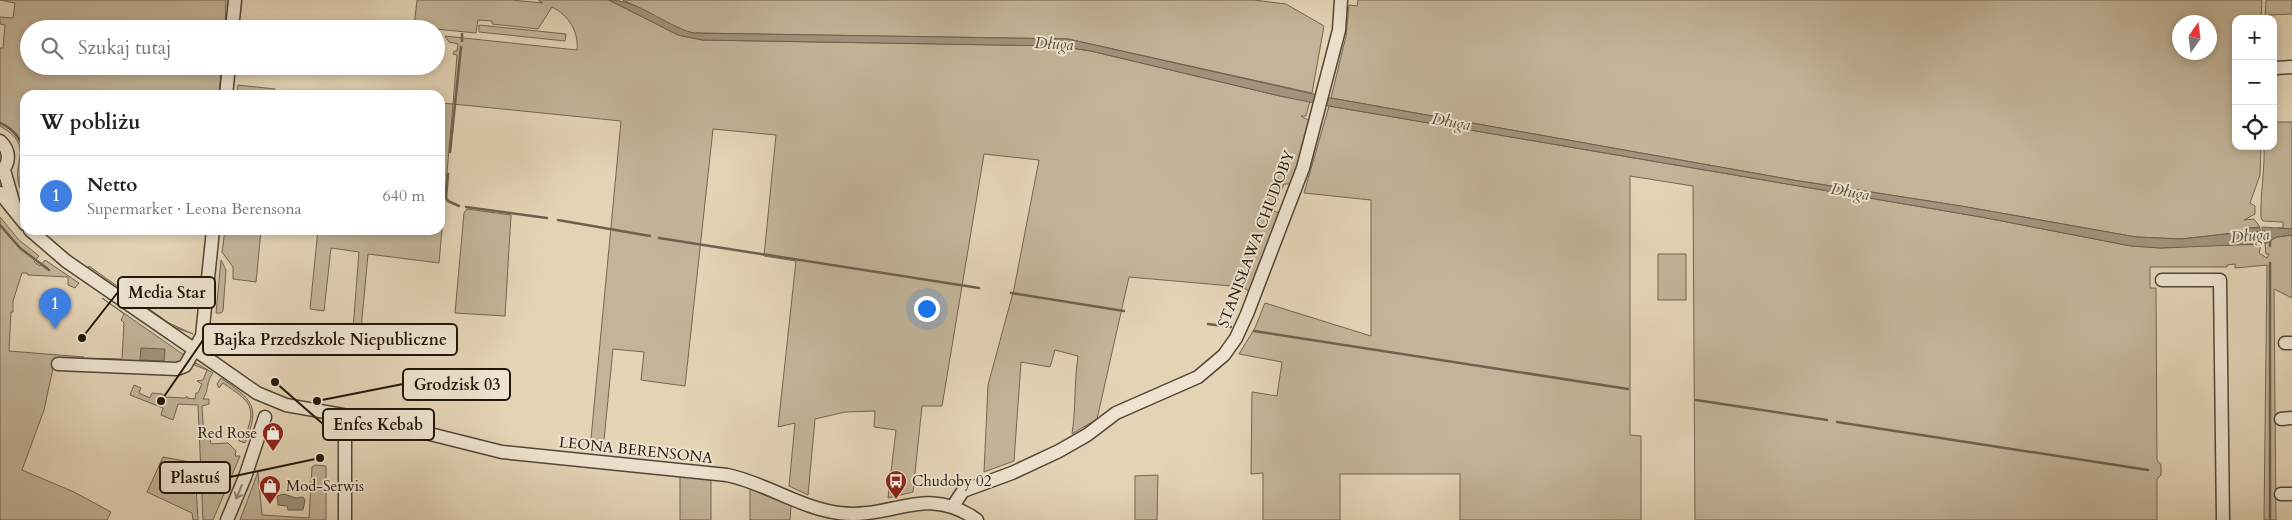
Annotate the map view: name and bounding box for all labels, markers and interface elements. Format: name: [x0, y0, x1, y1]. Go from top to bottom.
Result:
north arrow: [2172, 15, 2217, 60]
map controls: [2232, 15, 2277, 150]
button: +: [2232, 15, 2277, 60]
search box: [20, 20, 445, 75]
water label: Długa: [1034, 32, 1074, 56]
icon: search: [38, 34, 66, 62]
text: Szukaj tutaj: [78, 35, 171, 61]
button: −: [2232, 60, 2277, 105]
button: locate: [2232, 105, 2277, 150]
text: W pobliżu: [40, 108, 141, 137]
water label: Długa: [1430, 108, 1472, 136]
street label: STANISŁAWA CHUDOBY: [1213, 147, 1299, 331]
text: Netto: [87, 172, 137, 198]
water label: Długa: [1829, 178, 1871, 206]
text: 1: [52, 185, 60, 207]
text: 640 m: [383, 185, 425, 207]
text: Supermarket · Leona Berensona: [87, 198, 301, 220]
water label: Długa: [2230, 223, 2270, 249]
callout: Media Star: [118, 277, 215, 308]
text: Media Star: [128, 282, 206, 304]
pin: 1: [39, 288, 71, 329]
your location: [914, 296, 940, 322]
callout: Bajka Przedszkole Niepubliczne: [203, 324, 457, 355]
text: Bajka Przedszkole Niepubliczne: [213, 329, 447, 351]
callout: Grodzisk 03: [403, 369, 510, 400]
text: Grodzisk 03: [414, 374, 500, 396]
callout: Enfes Kebab: [323, 409, 434, 440]
text: Enfes Kebab: [333, 414, 423, 436]
shop icon: Red Rose: [261, 421, 285, 452]
place label: Red Rose: [197, 423, 257, 443]
street label: LEONA BERENSONA: [558, 432, 714, 468]
callout: Plastuś: [160, 462, 230, 493]
text: Plastuś: [170, 467, 220, 489]
bus stop icon: Chudoby 02: [884, 469, 908, 500]
place label: Chudoby 02: [912, 471, 992, 491]
shop icon: Mod-Serwis: [258, 474, 282, 505]
place label: Mod-Serwis: [286, 476, 364, 496]
one-way arrow: [234, 484, 243, 499]

